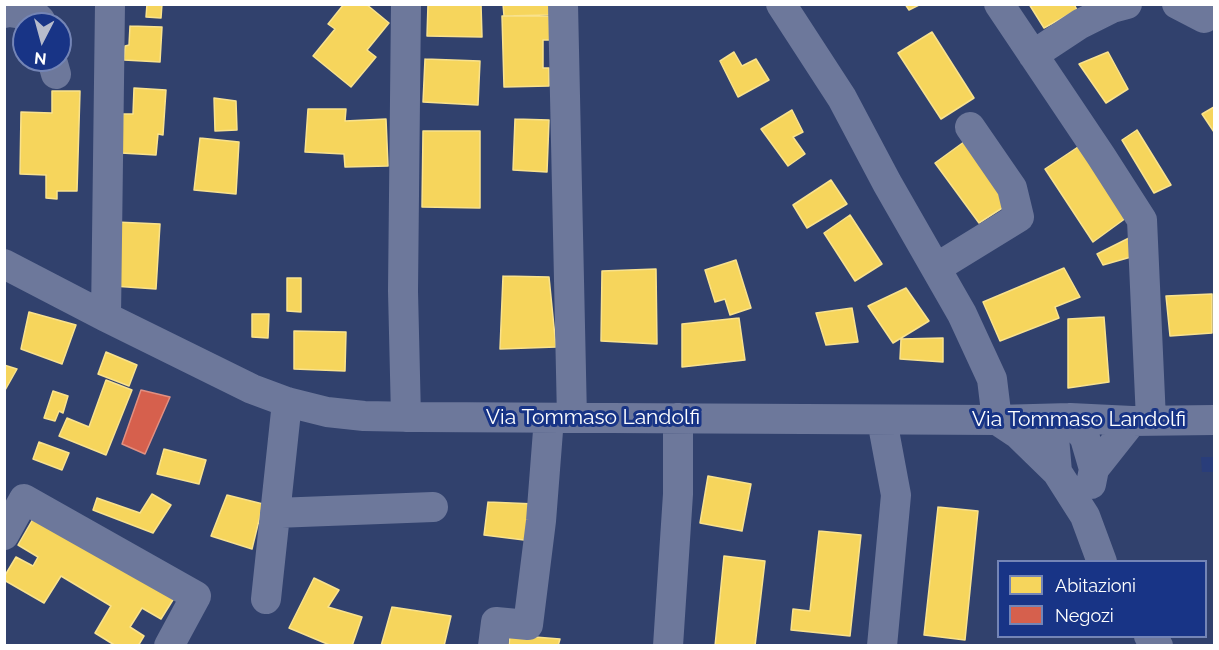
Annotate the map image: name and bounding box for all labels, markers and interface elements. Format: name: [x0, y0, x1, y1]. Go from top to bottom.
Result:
north arrow: [12, 12, 72, 72]
text: N: [33, 48, 47, 68]
street label: Via Tommaso Landolfi: [486, 405, 700, 431]
street label: Via Tommaso Landolfi: [972, 407, 1186, 433]
legend: [997, 560, 1207, 638]
text: Abitazioni: [1055, 575, 1136, 596]
text: Negozi: [1055, 605, 1114, 626]

